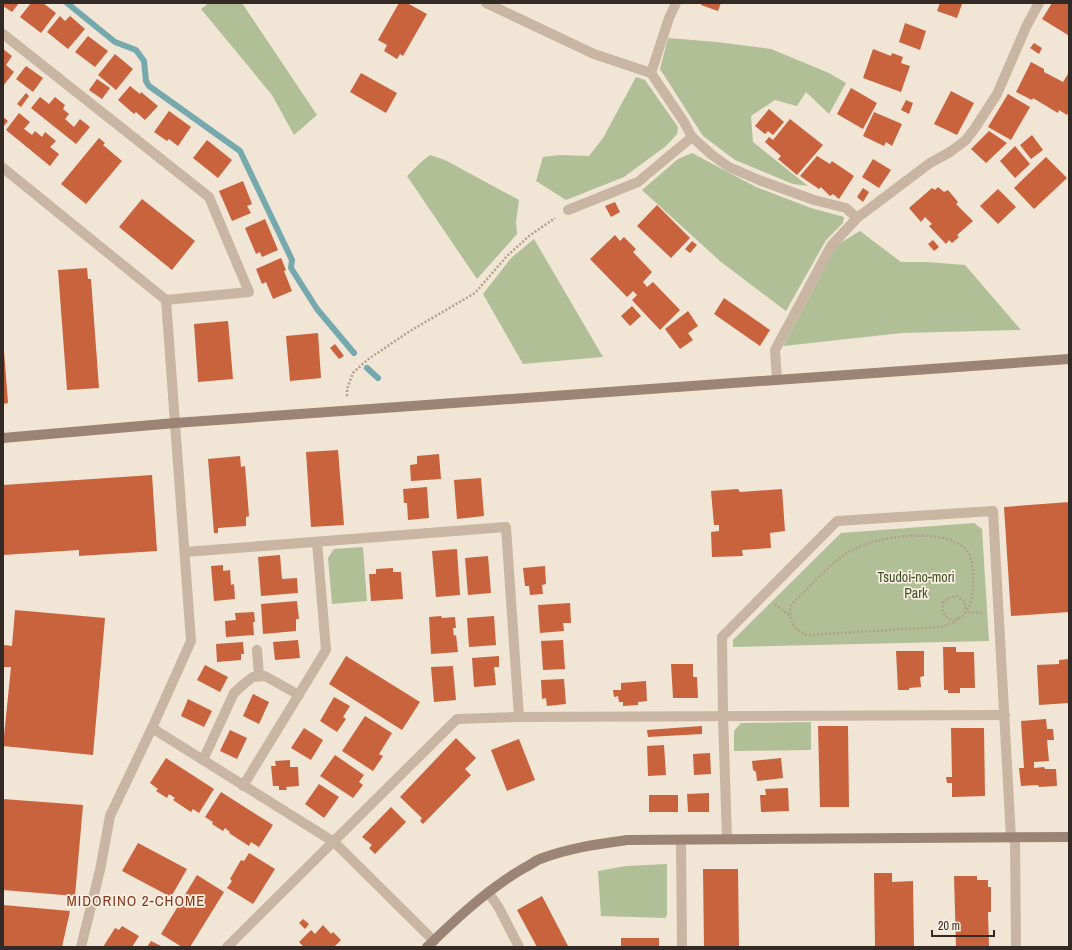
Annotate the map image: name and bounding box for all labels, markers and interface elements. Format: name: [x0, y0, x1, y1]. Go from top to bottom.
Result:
park label: Tsudoi-no-mori Park: [877, 568, 955, 602]
district label: MIDORINO 2-CHOME: [66, 890, 206, 911]
scale bar: [932, 912, 994, 938]
text: 20 m: [938, 918, 960, 934]

